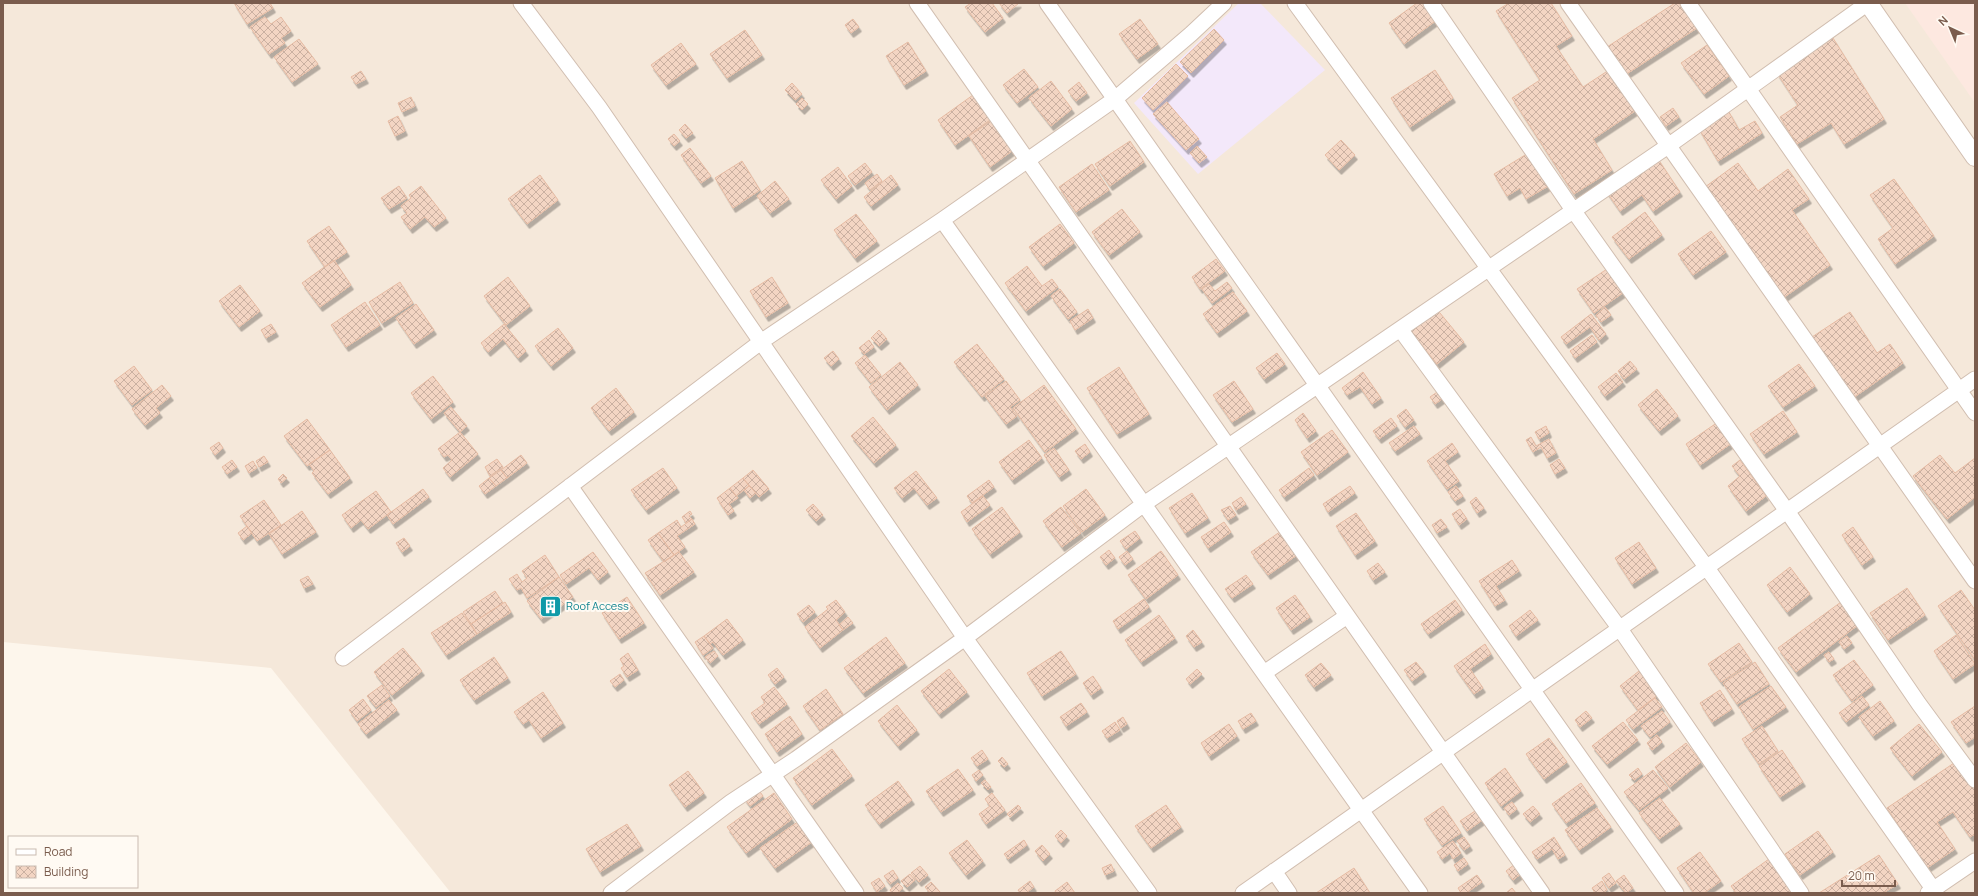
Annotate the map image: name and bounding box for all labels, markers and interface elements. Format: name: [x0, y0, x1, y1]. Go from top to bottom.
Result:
north arrow: [1930, 8, 1970, 48]
text: N: [1935, 12, 1951, 29]
building icon: Roof Access: [538, 593, 564, 619]
place label: Roof Access: [566, 598, 629, 613]
legend: [8, 836, 138, 888]
text: Road: [44, 843, 72, 860]
scale bar: [1842, 862, 1895, 888]
text: Building: [44, 863, 88, 880]
text: 20 m: [1848, 867, 1875, 884]

